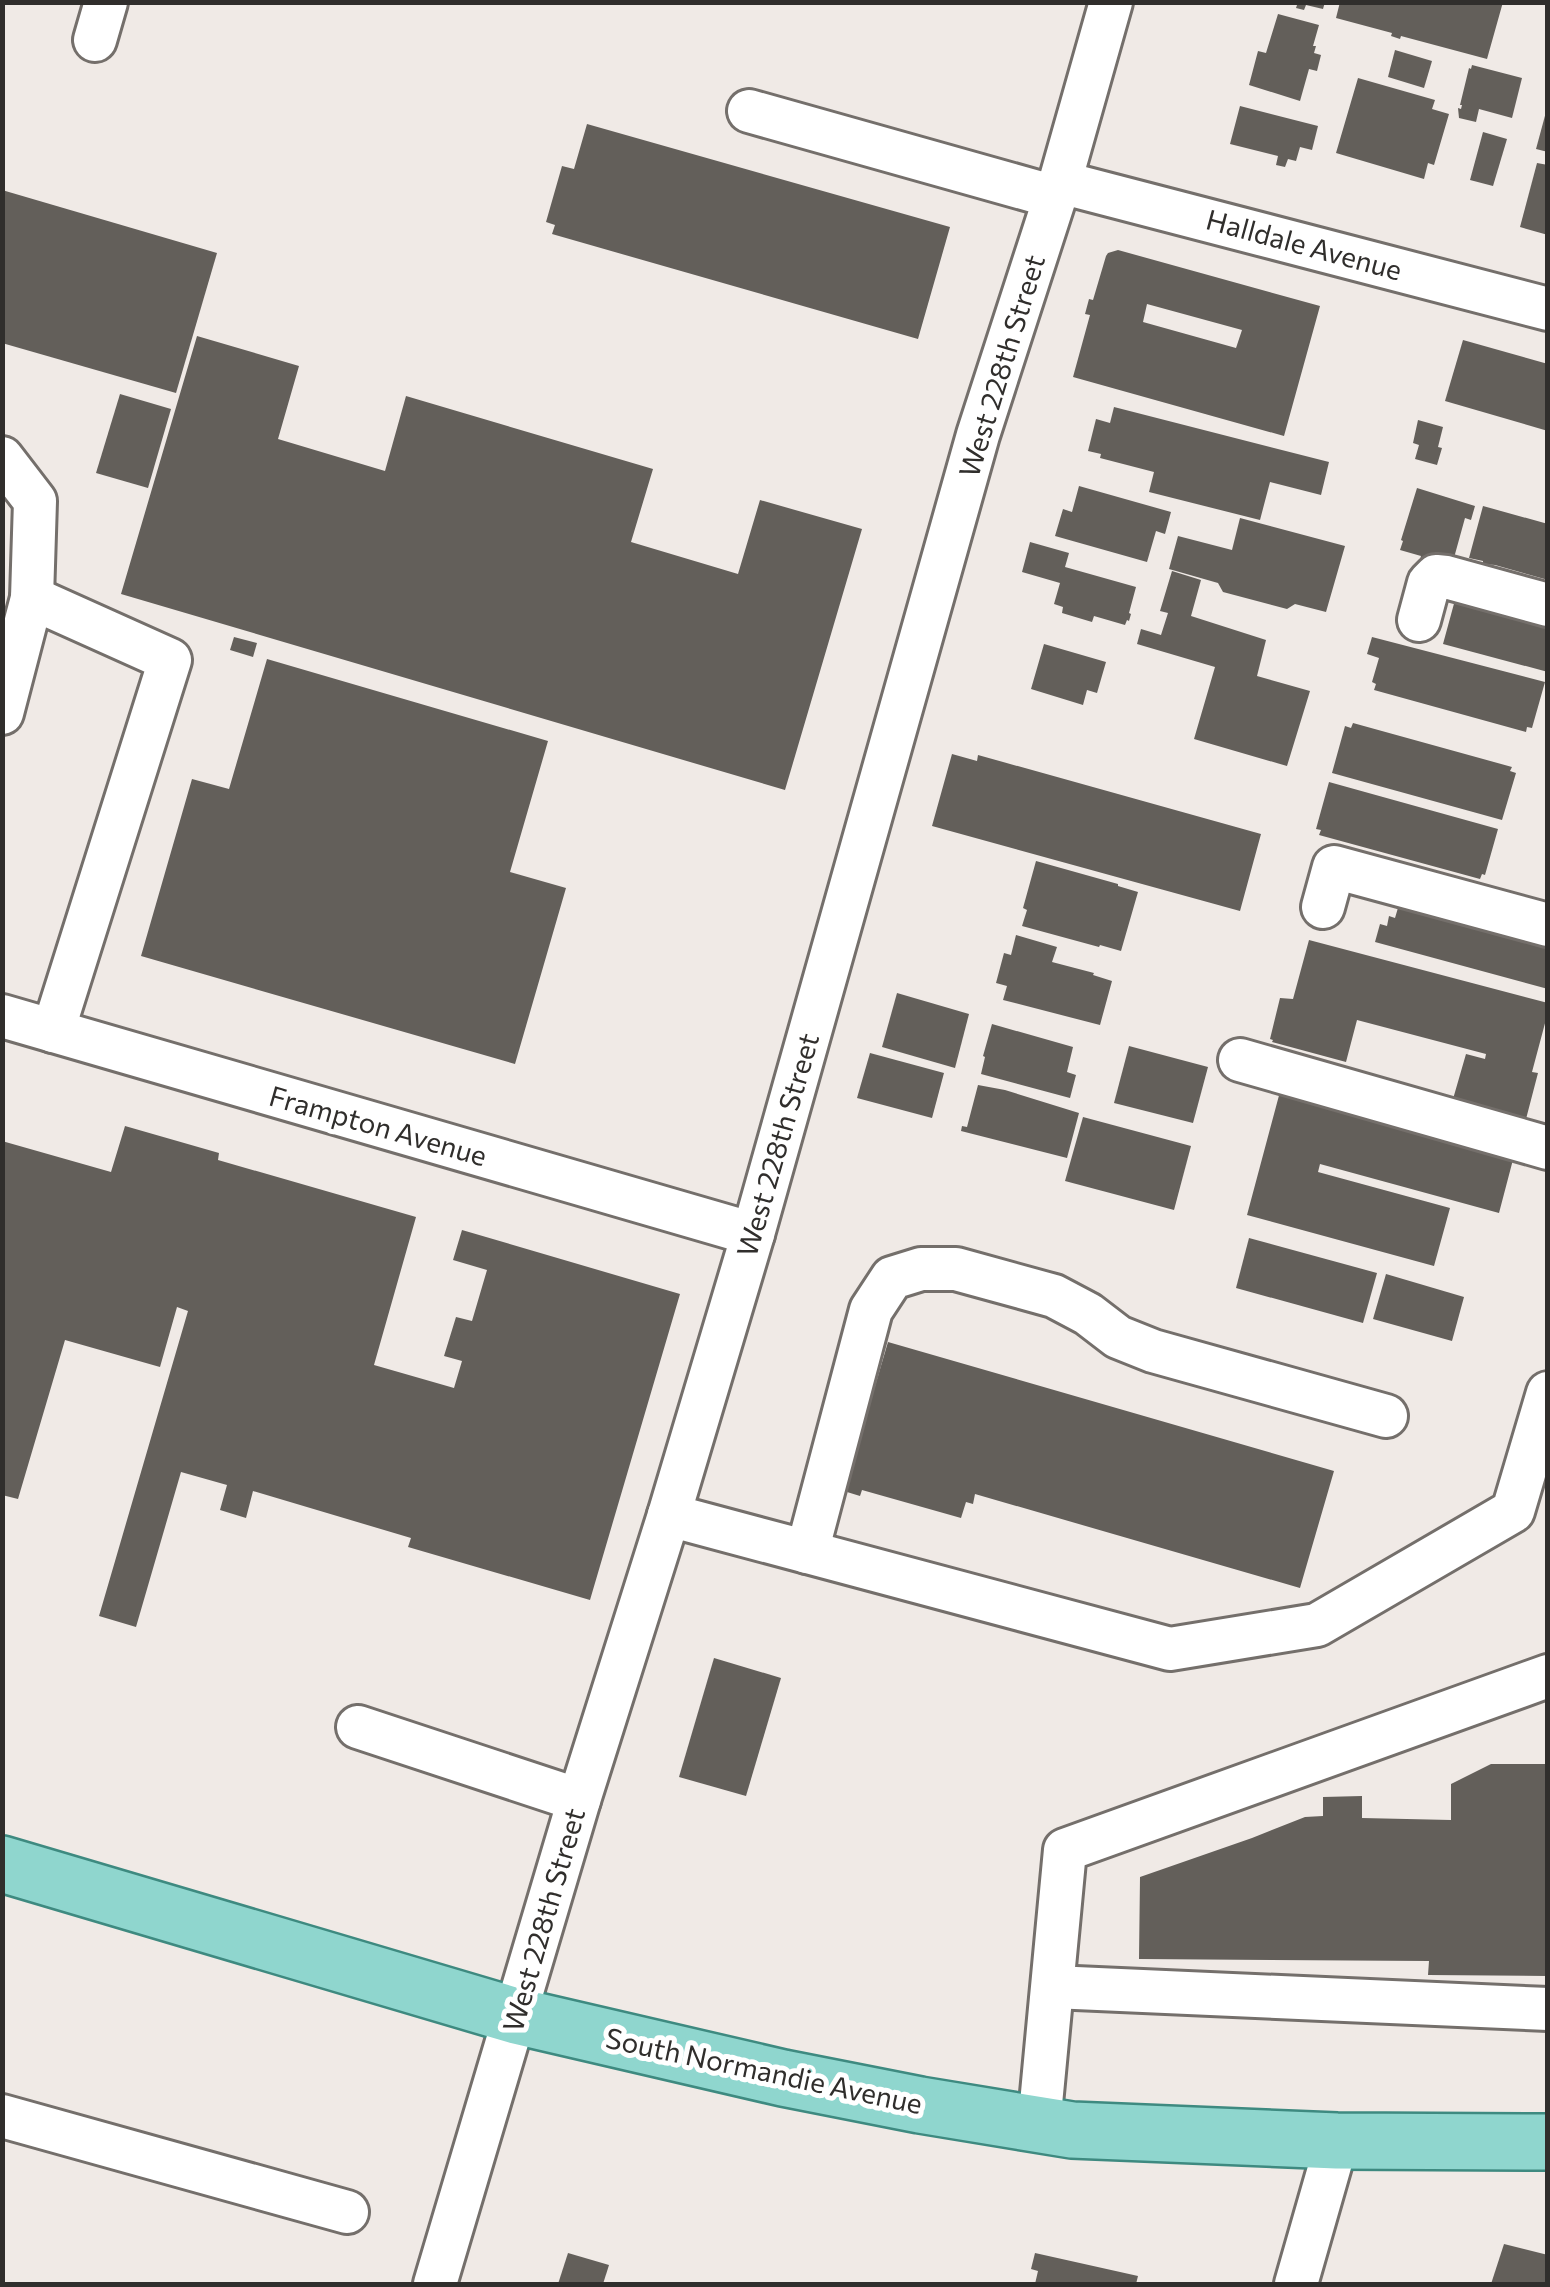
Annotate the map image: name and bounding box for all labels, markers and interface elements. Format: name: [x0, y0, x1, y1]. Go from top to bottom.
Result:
street label: Halldale Avenue: [1203, 202, 1406, 287]
street label: West 228th Street: [951, 250, 1051, 481]
street label: West 228th Street: [729, 1029, 825, 1260]
street label: Frampton Avenue: [266, 1078, 491, 1172]
street label: West 228th Street: [495, 1804, 591, 2035]
street label: South Normandie Avenue: [603, 2020, 926, 2120]

